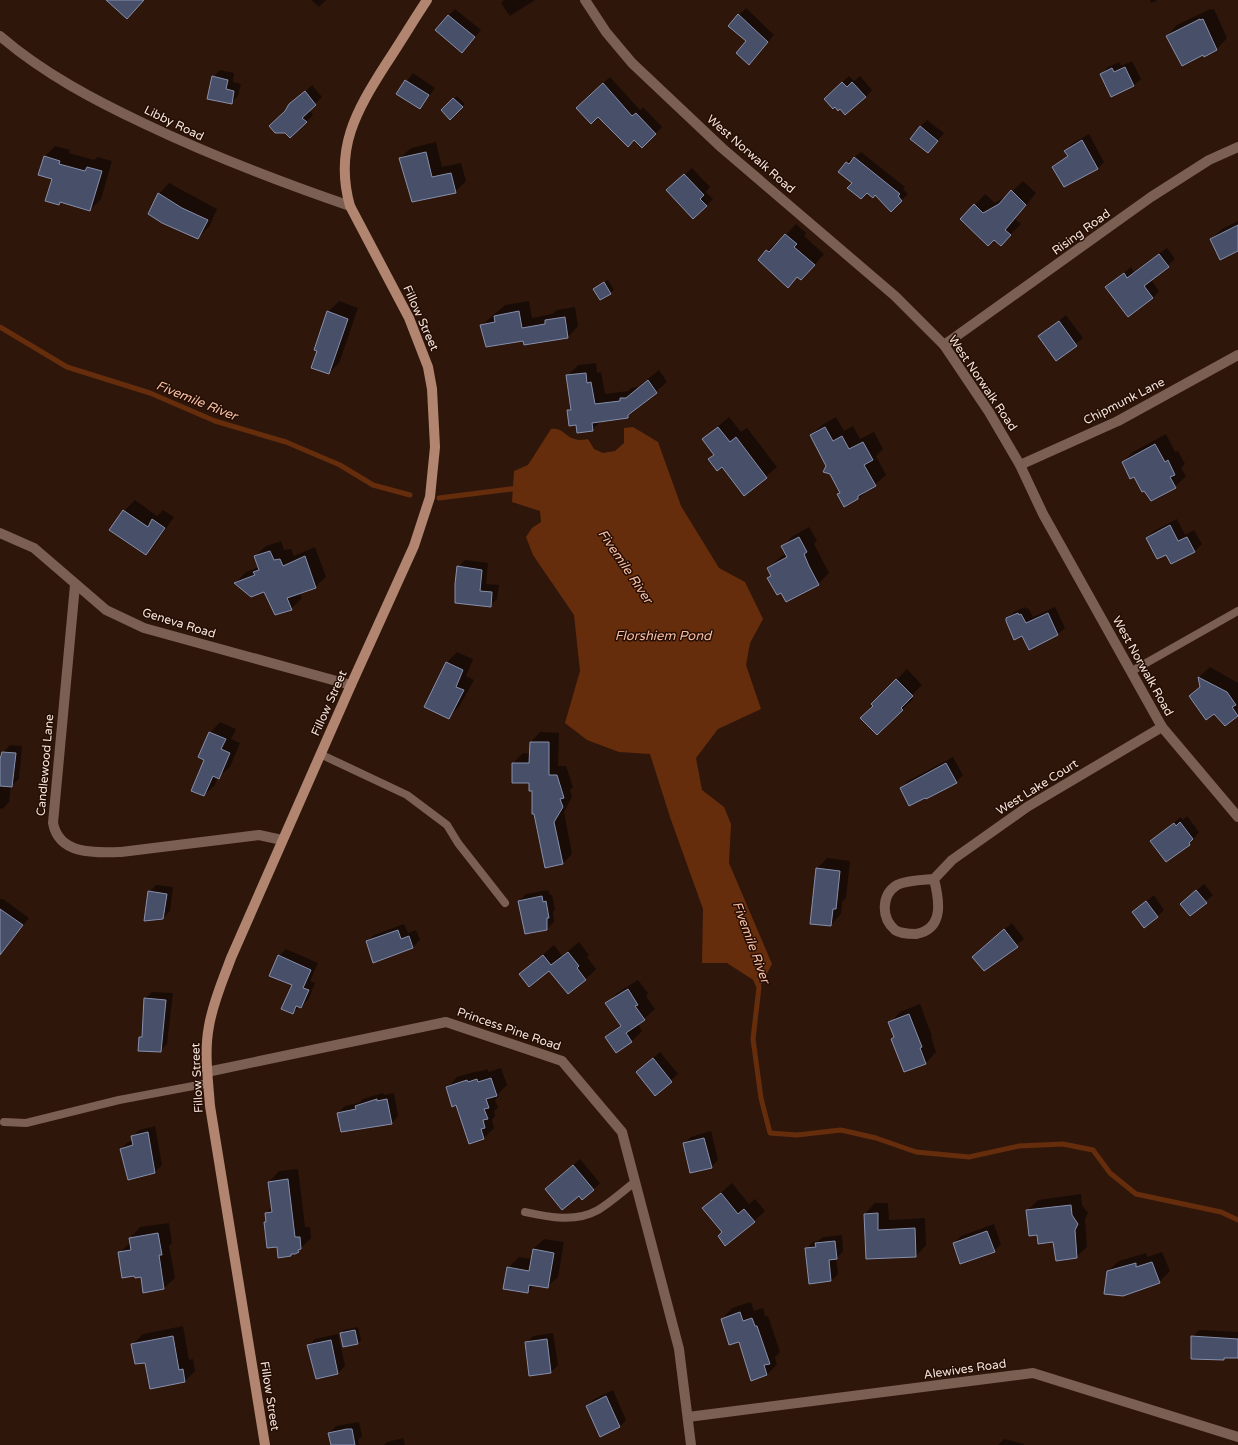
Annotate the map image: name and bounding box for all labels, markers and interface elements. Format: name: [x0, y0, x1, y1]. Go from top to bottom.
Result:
street label: Libby Road: [142, 103, 206, 143]
street label: West Norwalk Road: [704, 112, 798, 196]
street label: Rising Road: [1049, 206, 1113, 258]
street label: Fillow Street: [400, 283, 442, 353]
street label: West Norwalk Road: [946, 333, 1020, 433]
street label: Chipmunk Lane: [1081, 374, 1167, 427]
water label: Fivemile River: [154, 377, 241, 425]
water label: Fivemile River: [595, 526, 657, 608]
street label: Geneva Road: [141, 605, 217, 641]
street label: West Norwalk Road: [1110, 614, 1176, 718]
water label: Florshiem Pond: [615, 628, 713, 644]
street label: Fillow Street: [308, 668, 350, 738]
street label: Candlewood Lane: [34, 713, 56, 816]
street label: West Lake Court: [994, 756, 1081, 818]
water label: Fivemile River: [729, 899, 774, 987]
street label: Princess Pine Road: [455, 1005, 563, 1053]
street label: Fillow Street: [188, 1042, 206, 1113]
street label: Alewives Road: [923, 1356, 1007, 1382]
street label: Fillow Street: [258, 1360, 282, 1432]

